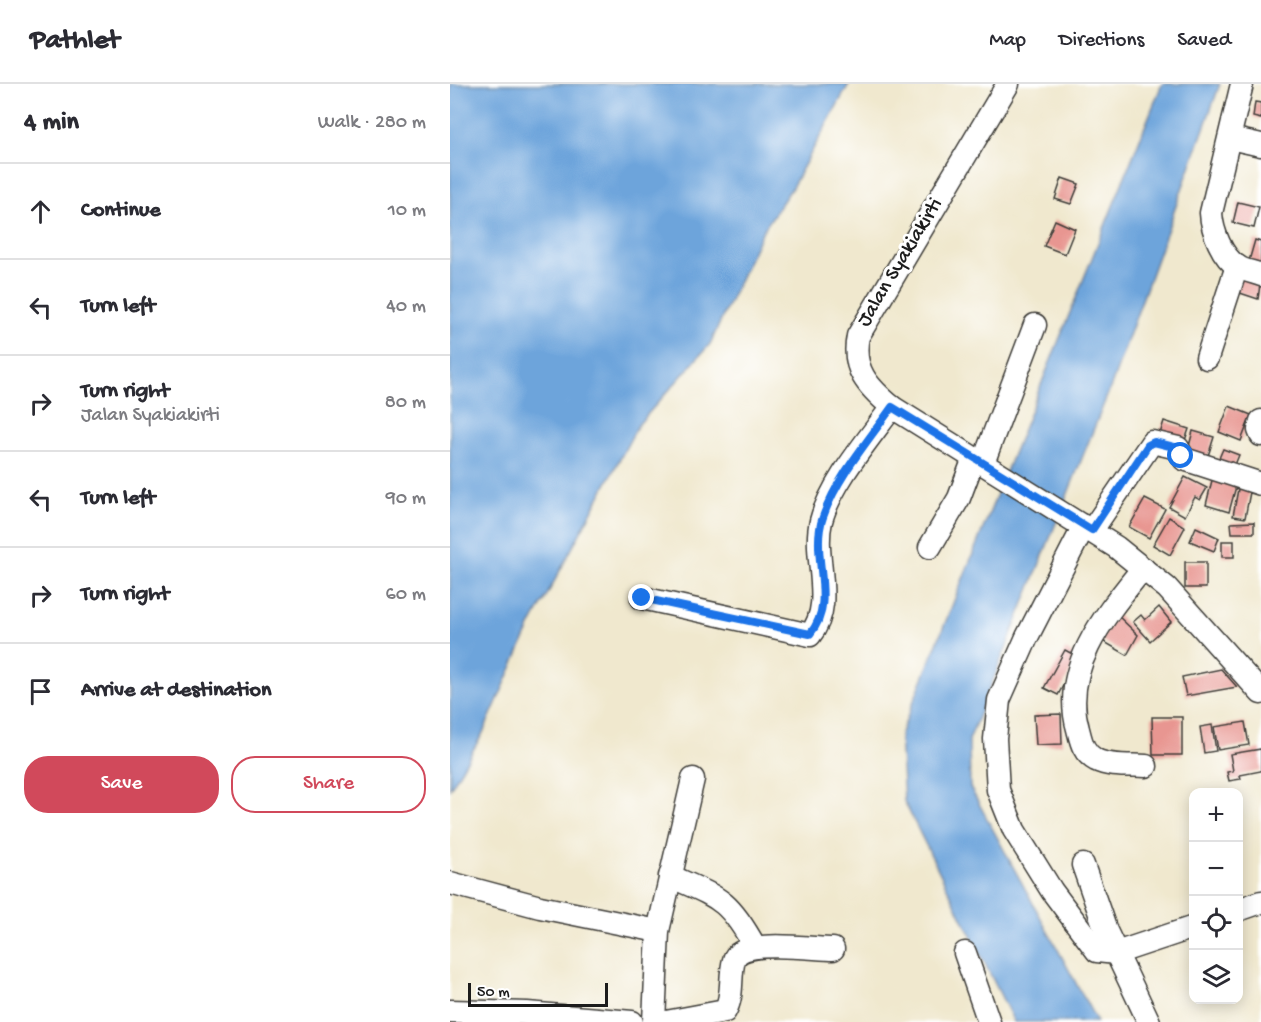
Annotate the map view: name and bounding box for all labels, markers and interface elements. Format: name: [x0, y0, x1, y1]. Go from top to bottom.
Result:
text: Pathlet: [30, 25, 120, 58]
text: Map: [989, 29, 1026, 54]
text: Directions: [1059, 29, 1144, 54]
text: Saved: [1177, 29, 1231, 54]
text: 4 min: [24, 108, 79, 139]
text: Walk · 280 m: [318, 112, 426, 135]
street label: Jalan Syakiakirti: [853, 194, 949, 332]
icon: ahead: [24, 195, 57, 228]
text: Continue: [81, 198, 161, 224]
text: 10 m: [388, 200, 426, 223]
icon: left: [24, 291, 57, 324]
text: Turn left: [81, 294, 155, 320]
text: 40 m: [386, 296, 426, 319]
text: Turn right: [81, 379, 169, 405]
icon: right: [24, 387, 57, 420]
text: 80 m: [385, 392, 426, 415]
text: Jalan Syakiakirti: [81, 405, 220, 428]
route start: [1167, 442, 1193, 468]
icon: left: [24, 483, 57, 516]
text: Turn left: [81, 486, 155, 512]
text: 90 m: [386, 488, 426, 511]
icon: right: [24, 579, 57, 612]
text: Turn right: [81, 582, 169, 608]
text: 60 m: [386, 584, 426, 607]
route end: [628, 584, 654, 610]
icon: arrive: [24, 675, 57, 708]
text: Arrive at destination: [81, 678, 271, 704]
button: Save: [24, 756, 219, 813]
button: Share: [231, 756, 426, 813]
map controls: [1189, 788, 1243, 1004]
button: +: [1189, 788, 1243, 842]
button: −: [1189, 842, 1243, 896]
button: locate: [1189, 896, 1243, 950]
button: layers: [1189, 950, 1243, 1004]
scale bar: [468, 980, 608, 1008]
text: 50 m: [477, 984, 510, 1003]

